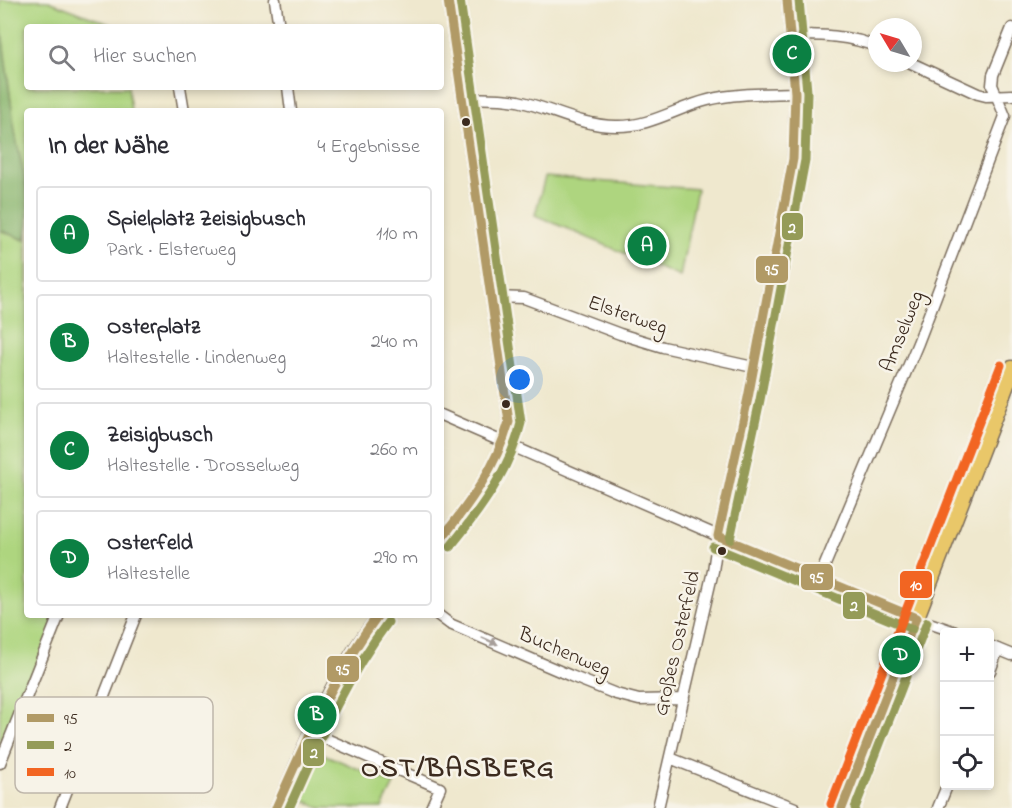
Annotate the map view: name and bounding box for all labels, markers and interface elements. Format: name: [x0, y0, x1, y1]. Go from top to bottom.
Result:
north arrow: [868, 18, 922, 72]
search box: [24, 24, 444, 90]
pin: C: [772, 32, 812, 76]
icon: search: [45, 41, 78, 74]
text: Hier suchen: [93, 41, 197, 73]
unlabelled marker: [460, 116, 472, 128]
text: In der Nähe: [48, 128, 169, 166]
text: 4 Ergebnisse: [317, 133, 420, 162]
text: Spielplatz Zeisigbusch: [107, 204, 306, 236]
line badge: 2: [781, 212, 804, 241]
text: 2: [787, 217, 796, 241]
text: A: [63, 220, 76, 249]
text: 110 m: [376, 220, 418, 249]
pin: A: [628, 224, 666, 268]
text: Park · Elsterweg: [107, 236, 236, 265]
line badge: 95: [755, 255, 789, 284]
text: 95: [764, 259, 780, 283]
street label: Amselweg: [873, 286, 935, 378]
street label: Elsterweg: [583, 288, 671, 345]
text: Osterplatz: [107, 312, 200, 344]
text: B: [63, 328, 76, 357]
text: 240 m: [371, 328, 418, 357]
text: Haltestelle · Lindenweg: [107, 344, 286, 373]
your location: [505, 365, 534, 394]
unlabelled marker: [500, 398, 512, 410]
text: Zeisigbusch: [107, 420, 213, 452]
text: C: [64, 436, 75, 465]
text: 260 m: [370, 436, 418, 465]
text: Haltestelle · Drosselweg: [107, 452, 299, 481]
text: Osterfeld: [107, 528, 193, 560]
text: D: [62, 544, 77, 573]
text: 290 m: [373, 544, 418, 573]
unlabelled marker: [716, 545, 728, 557]
text: Haltestelle: [107, 560, 190, 589]
line badge: 95: [800, 563, 834, 591]
text: 95: [809, 567, 825, 591]
street label: Großes Osterfeld: [647, 568, 709, 719]
line badge: 10: [899, 570, 933, 599]
text: 10: [910, 574, 922, 598]
line badge: 2: [842, 591, 866, 620]
text: 2: [849, 595, 858, 619]
street label: Buchenweg: [512, 620, 615, 688]
map controls: [940, 628, 994, 790]
button: +: [940, 628, 994, 682]
pin: D: [882, 632, 920, 678]
one-way arrow: [481, 636, 499, 646]
line badge: 95: [326, 655, 360, 683]
text: 95: [335, 659, 351, 683]
button: −: [940, 682, 994, 736]
pin: B: [298, 692, 336, 738]
legend: [15, 697, 213, 793]
text: 95: [64, 708, 78, 732]
text: 2: [64, 735, 72, 759]
button: locate: [940, 736, 994, 790]
line badge: 2: [302, 738, 325, 767]
text: 2: [309, 742, 318, 766]
district label: OST/BASBERG: [361, 750, 555, 789]
text: 10: [64, 762, 76, 786]

